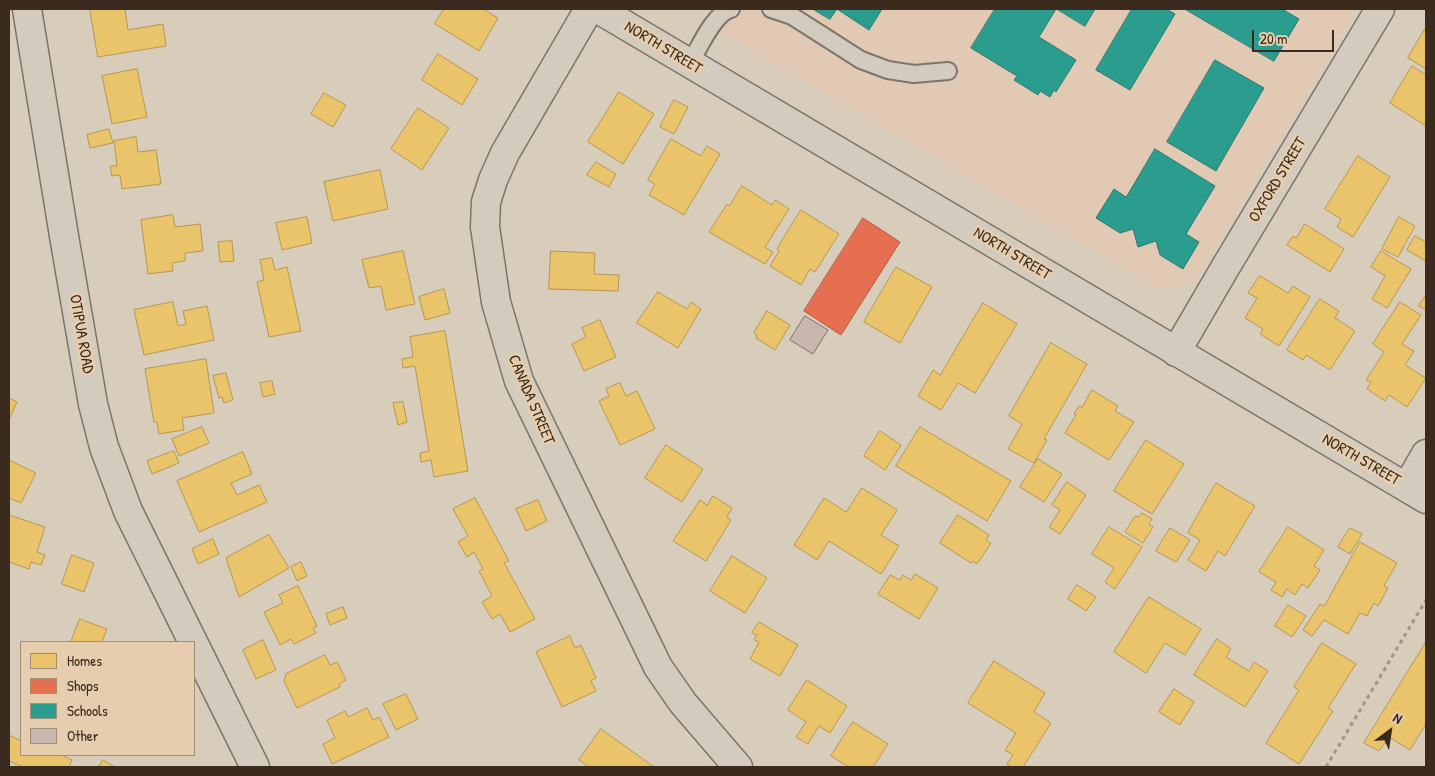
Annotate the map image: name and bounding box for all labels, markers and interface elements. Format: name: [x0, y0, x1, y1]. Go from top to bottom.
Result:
street label: NORTH STREET: [621, 17, 705, 79]
scale bar: [1255, 20, 1338, 52]
text: 20 m: [1260, 28, 1287, 49]
street label: OXFORD STREET: [1245, 134, 1311, 226]
street label: NORTH STREET: [970, 223, 1054, 285]
street label: OTIPUA ROAD: [65, 293, 97, 375]
street label: CANADA STREET: [503, 352, 559, 448]
street label: NORTH STREET: [1319, 430, 1403, 490]
legend: [20, 641, 195, 756]
text: Homes: [67, 650, 102, 671]
text: Shops: [67, 675, 98, 696]
text: Schools: [67, 700, 108, 721]
north arrow: [1365, 706, 1415, 756]
text: N: [1390, 708, 1406, 728]
text: Other: [67, 725, 99, 746]

